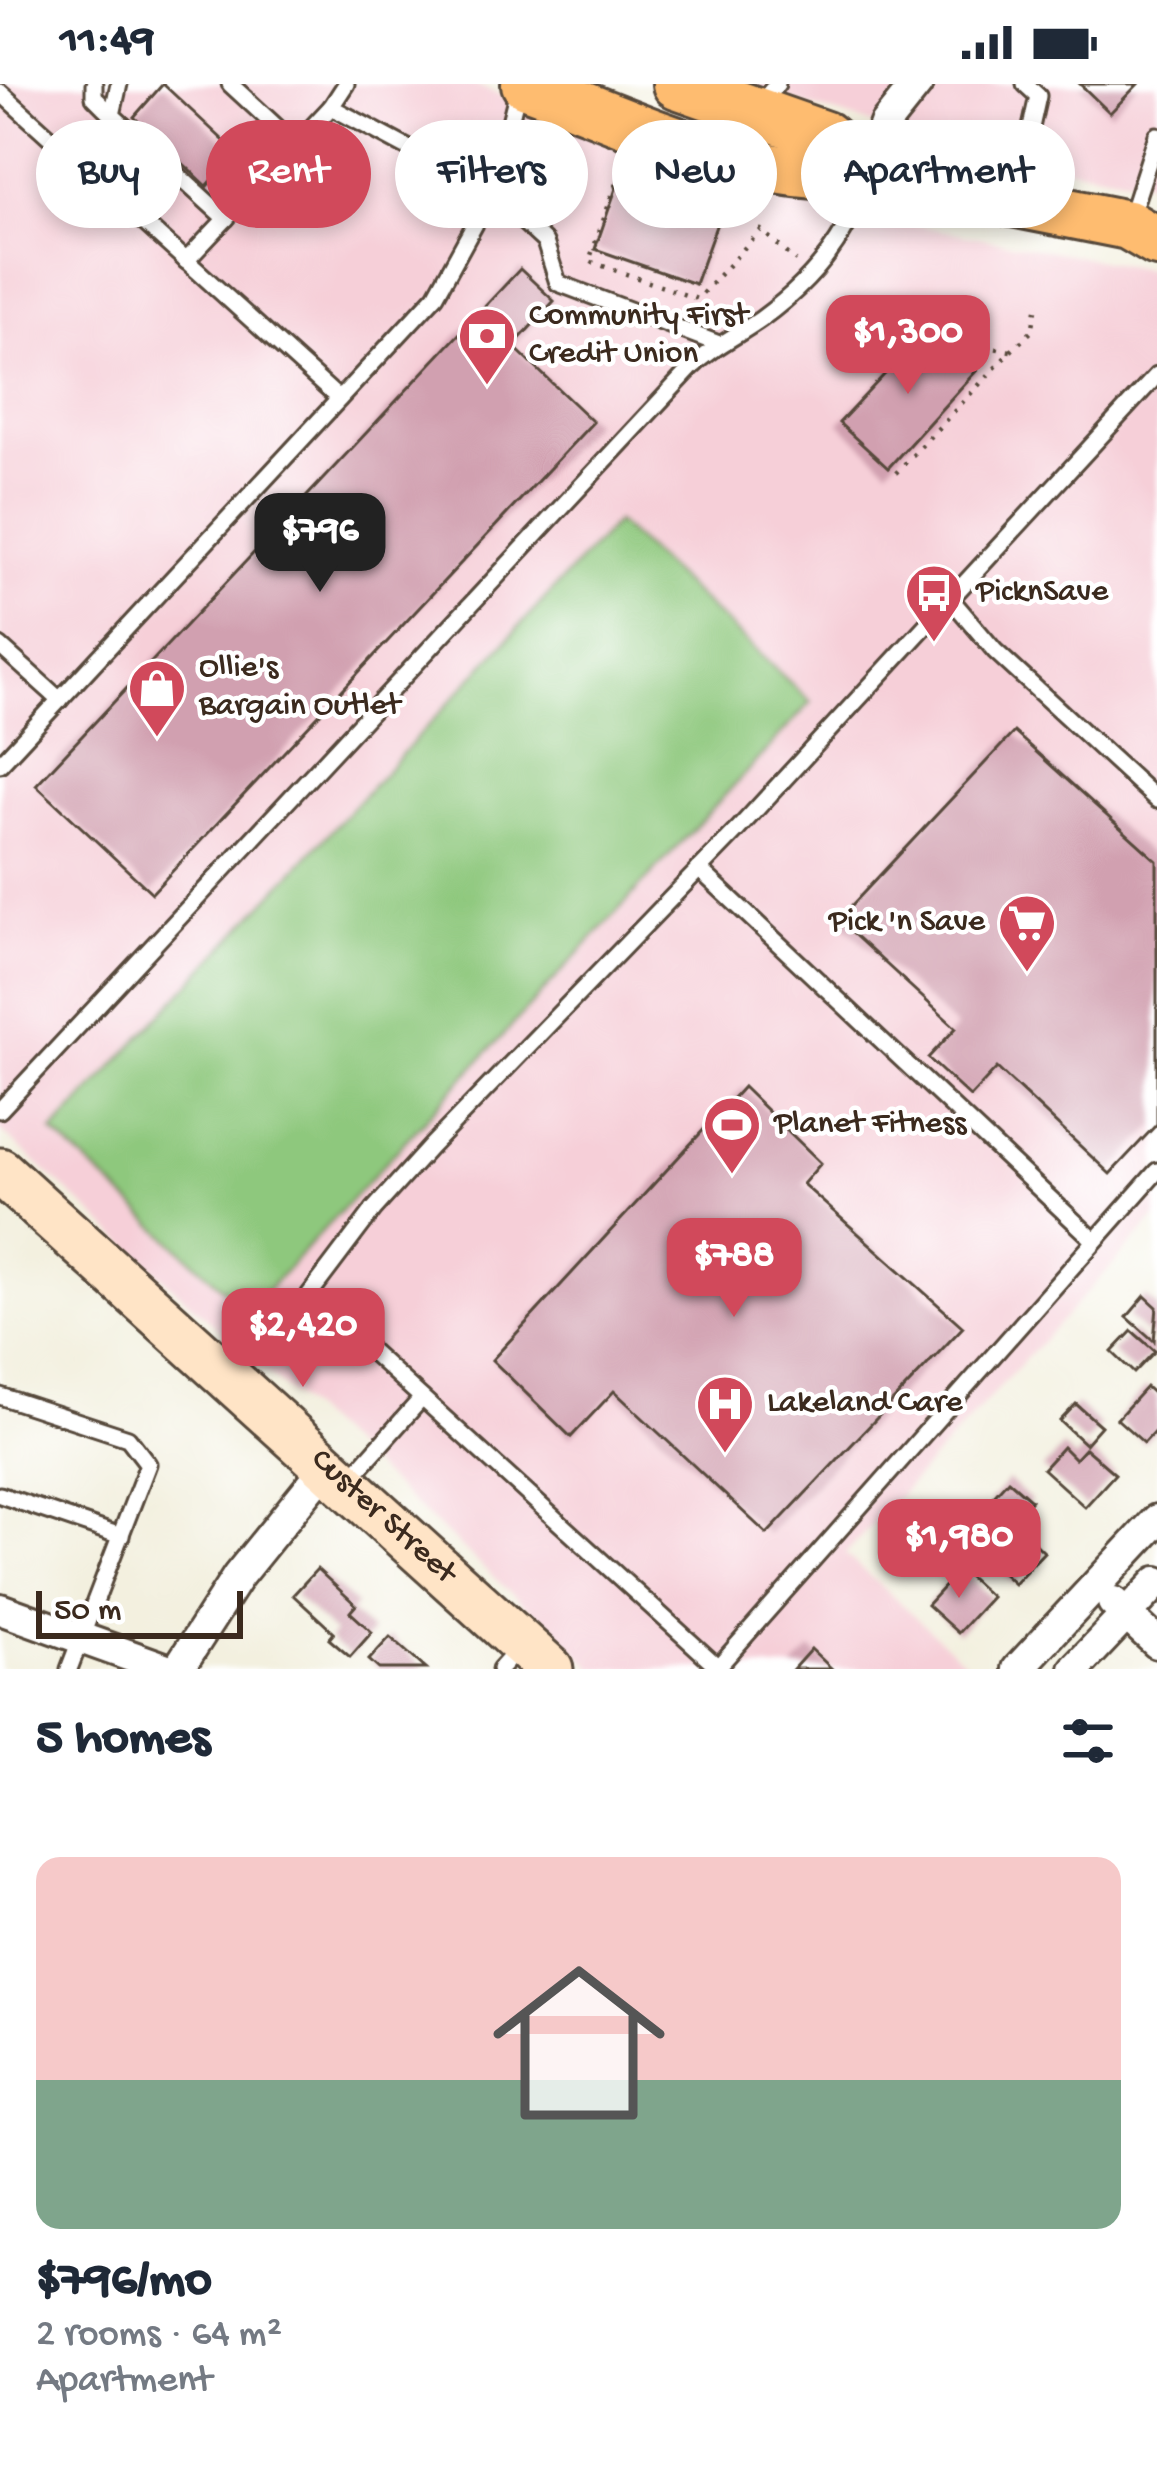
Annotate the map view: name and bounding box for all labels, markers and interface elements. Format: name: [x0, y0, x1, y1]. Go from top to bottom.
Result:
text: 11:49: [60, 16, 154, 69]
chip: Buy: [36, 120, 182, 228]
chip: Rent: [206, 120, 371, 228]
chip: Filters: [395, 120, 588, 228]
chip: New: [612, 120, 777, 228]
chip: Apartment: [801, 120, 1075, 228]
pin: $1,300: [810, 295, 1006, 397]
place label: Community First Credit Union: [529, 298, 751, 374]
bank icon: Community First Credit Union: [456, 305, 518, 387]
text: $1,300: [853, 311, 963, 357]
pin: $796: [249, 493, 391, 595]
text: $796: [281, 509, 359, 555]
bus stop icon: PicknSave: [903, 562, 965, 644]
place label: PicknSave: [975, 574, 1109, 612]
place label: Ollie's Bargain Outlet: [198, 650, 403, 726]
shop icon: Ollie's Bargain Outlet: [126, 657, 188, 739]
supermarket icon: Pick 'n Save: [996, 892, 1058, 974]
place label: Pick 'n Save: [828, 904, 986, 942]
sports icon: Planet Fitness: [701, 1094, 763, 1176]
place label: Planet Fitness: [773, 1106, 967, 1144]
pin: $788: [663, 1218, 805, 1320]
text: $788: [694, 1234, 774, 1280]
pin: $2,420: [205, 1288, 401, 1390]
text: $2,420: [249, 1304, 357, 1350]
hospital icon: Lakeland Care: [694, 1373, 756, 1455]
place label: Lakeland Care: [767, 1385, 963, 1423]
street label: Custer Street: [302, 1442, 465, 1595]
pin: $1,980: [861, 1499, 1057, 1601]
text: $1,980: [905, 1515, 1013, 1561]
scale bar: [36, 1585, 243, 1638]
text: 50 m: [54, 1593, 121, 1631]
icon: filters: [1055, 1708, 1121, 1774]
text: 5 homes: [36, 1711, 210, 1771]
icon: home: [471, 1935, 687, 2151]
text: $796/mo: [36, 2253, 212, 2313]
text: 2 rooms · 64 m²: [36, 2313, 282, 2359]
text: Apartment: [36, 2359, 212, 2405]

